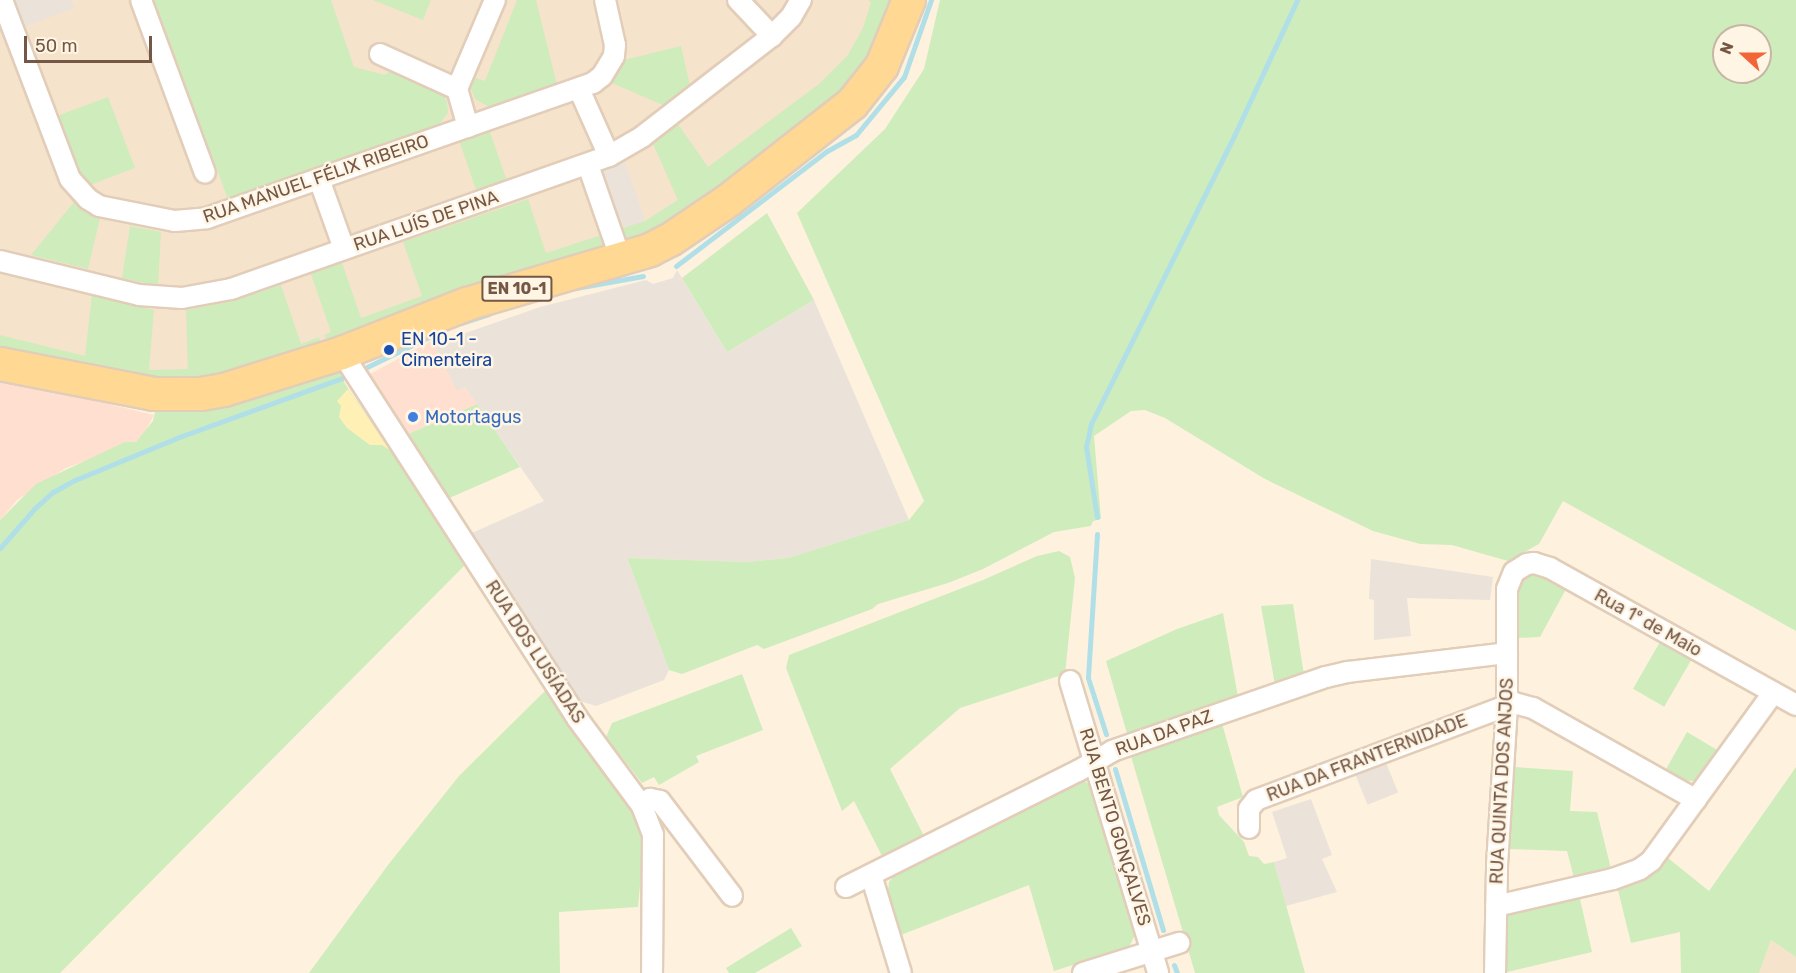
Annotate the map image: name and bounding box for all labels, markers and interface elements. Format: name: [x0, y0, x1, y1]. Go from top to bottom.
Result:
scale bar: [27, 24, 154, 62]
north arrow: [1712, 24, 1772, 84]
text: 50 m: [35, 35, 78, 57]
text: N: [1716, 39, 1738, 57]
street label: RUA MANUEL FÉLIX RIBEIRO: [200, 130, 432, 228]
street label: RUA LUÍS DE PINA: [350, 186, 502, 256]
road number: EN 10-1: [481, 276, 553, 302]
place label: EN 10-1 - Cimenteira: [401, 329, 492, 372]
marker: EN 10-1 - Cimenteira: [382, 343, 396, 357]
place label: Motortagus: [425, 406, 521, 428]
marker: Motortagus: [406, 410, 420, 424]
street label: RUA DOS LUSÍADAS: [481, 576, 589, 728]
street label: Rua 1º de Maio: [1590, 585, 1706, 661]
street label: RUA QUINTA DOS ANJOS: [1486, 677, 1518, 885]
street label: RUA DA PAZ: [1112, 705, 1216, 761]
street label: RUA DA FRANTERNIDADE: [1263, 710, 1471, 806]
street label: RUA BENTO GONÇALVES: [1075, 725, 1155, 929]

